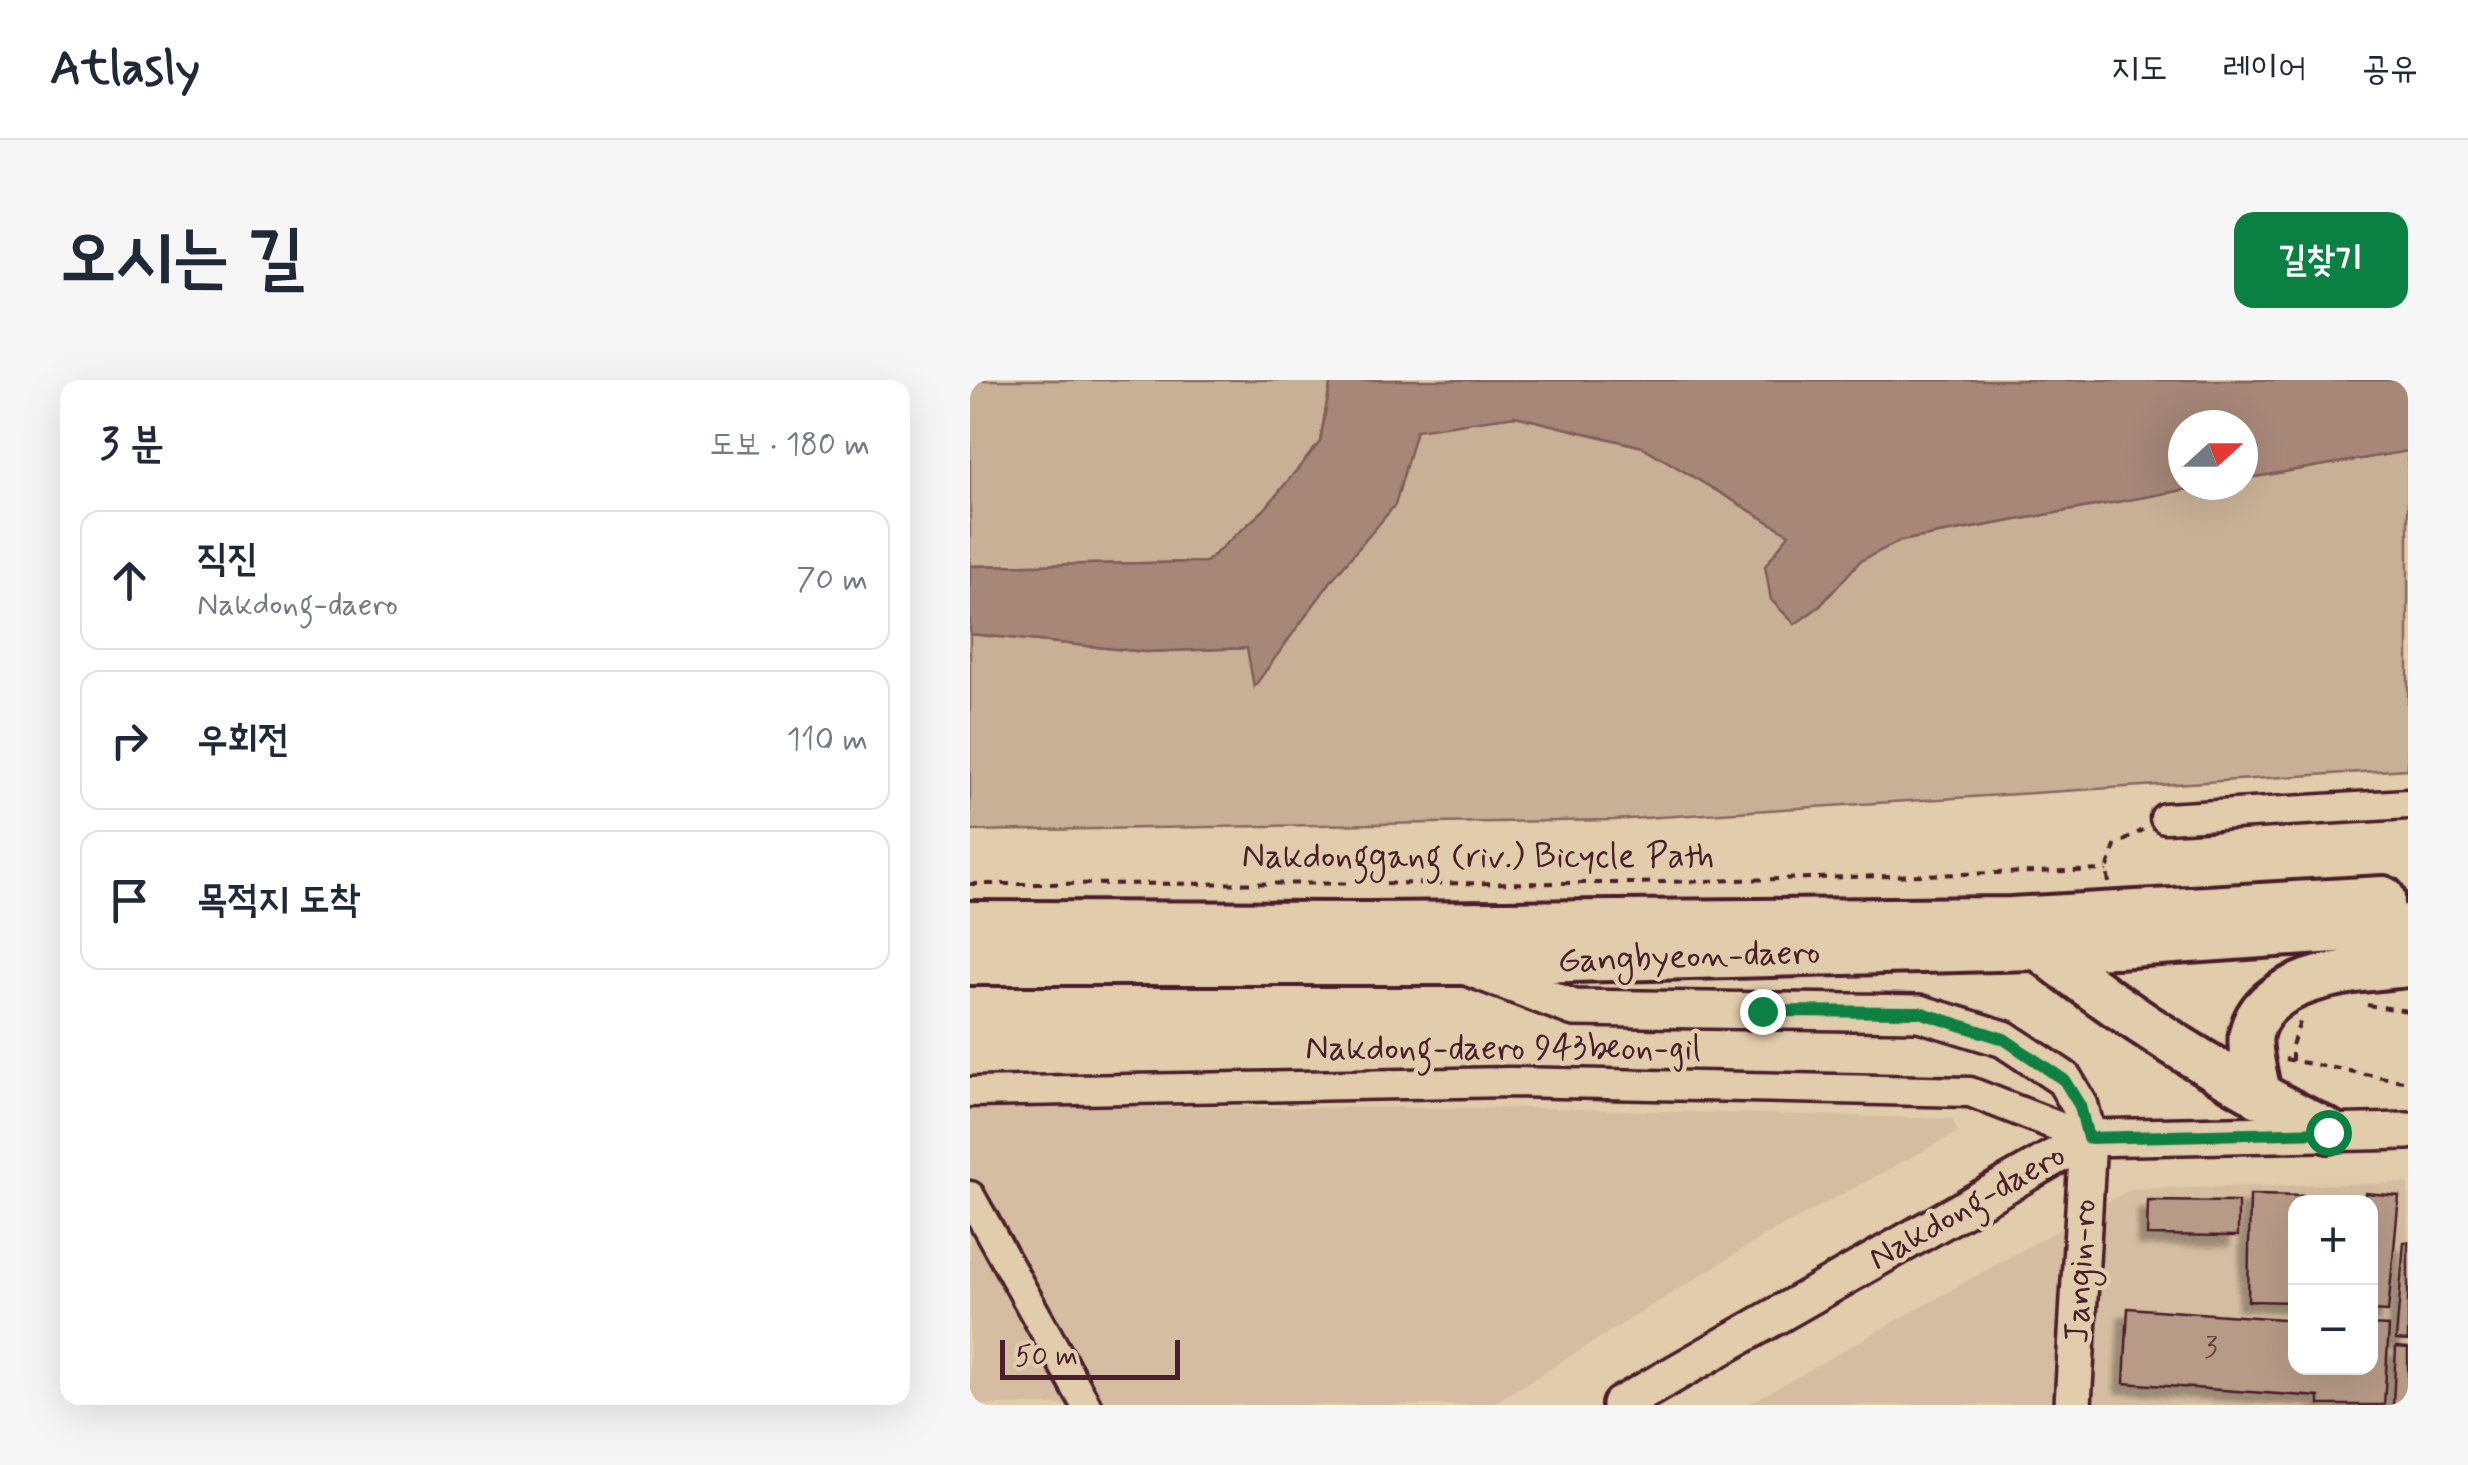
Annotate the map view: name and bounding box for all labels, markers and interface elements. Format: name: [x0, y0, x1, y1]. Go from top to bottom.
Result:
text: Atlasly: [50, 38, 200, 101]
text: 지도: [2111, 46, 2167, 92]
text: 레이어: [2222, 46, 2307, 92]
text: 공유: [2362, 46, 2418, 92]
button: 길찾기: [2234, 212, 2408, 308]
text: 오시는 길: [60, 214, 304, 306]
north arrow: [2168, 410, 2258, 500]
text: 3 분: [100, 418, 164, 473]
text: 도보 · 180 m: [710, 424, 870, 466]
text: 직진: [197, 535, 258, 584]
icon: ahead: [102, 553, 157, 608]
text: 70 m: [796, 559, 868, 601]
text: Nakdong-daero: [197, 584, 398, 626]
icon: right: [102, 713, 157, 768]
text: 우회전: [197, 716, 289, 765]
text: 110 m: [787, 719, 868, 761]
street label: Nakdonggang (riv.) Bicycle Path: [1242, 834, 1714, 884]
icon: arrive: [102, 873, 157, 928]
text: 목적지 도착: [197, 876, 360, 925]
street label: Gangbyeon-daero: [1557, 929, 1821, 988]
route end: [1740, 989, 1786, 1035]
street label: Nakdong-daero 943beon-gil: [1305, 1026, 1701, 1076]
route start: [2306, 1110, 2352, 1156]
street label: Nakdong-daero: [1860, 1132, 2076, 1285]
map controls: [2288, 1195, 2378, 1375]
button: +: [2288, 1195, 2378, 1285]
street label: Jangin-ro: [2054, 1198, 2111, 1344]
button: −: [2288, 1285, 2378, 1375]
house number: 3: [2204, 1328, 2218, 1367]
scale bar: [1000, 1335, 1180, 1380]
text: 50 m: [1015, 1339, 1078, 1376]

